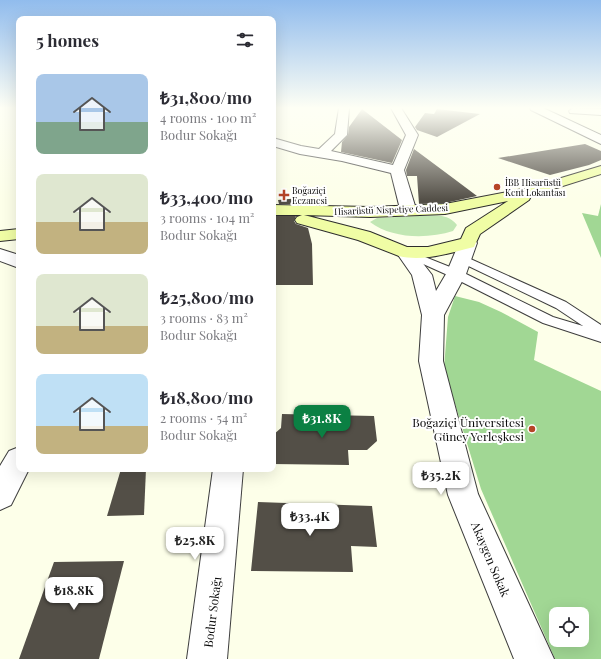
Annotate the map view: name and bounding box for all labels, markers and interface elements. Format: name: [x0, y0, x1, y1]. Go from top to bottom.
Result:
text: 5 homes: [36, 29, 99, 51]
icon: filters: [234, 29, 256, 51]
text: ₺31,800/mo: [160, 86, 252, 108]
icon: home: [68, 90, 116, 138]
text: 4 rooms · 100 m²: [160, 109, 256, 126]
text: Bodur Sokağı: [160, 126, 237, 143]
place label: İBB Hisarüstü Kent Lokantası: [505, 176, 566, 198]
marker: İBB Hisarüstü Kent Lokantası: [492, 182, 502, 192]
place label: Boğaziçi Eczanesi: [292, 184, 328, 206]
text: ₺33,400/mo: [160, 186, 253, 208]
icon: home: [68, 190, 116, 238]
marker: Boğaziçi Eczanesi: [279, 190, 289, 200]
street label: Hisarüstü Nispetiye Caddesi: [334, 201, 449, 217]
text: 3 rooms · 104 m²: [160, 209, 254, 226]
text: Bodur Sokağı: [160, 226, 237, 243]
text: ₺25,800/mo: [160, 286, 254, 308]
icon: home: [68, 290, 116, 338]
text: 3 rooms · 83 m²: [160, 309, 248, 326]
text: Bodur Sokağı: [160, 326, 237, 343]
text: ₺18,800/mo: [160, 386, 253, 408]
icon: home: [68, 390, 116, 438]
pin: ₺31.8K: [289, 405, 355, 439]
text: 2 rooms · 54 m²: [160, 409, 248, 426]
text: ₺31.8K: [303, 409, 341, 426]
place label: Boğaziçi Üniversitesi Güney Yerleşkesi: [412, 414, 524, 444]
marker: Boğaziçi Üniversitesi Güney Yerleşkesi: [527, 424, 537, 434]
text: Bodur Sokağı: [160, 426, 237, 443]
pin: ₺35.2K: [408, 462, 474, 496]
text: ₺35.2K: [421, 466, 461, 483]
pin: ₺33.4K: [277, 503, 343, 537]
text: ₺33.4K: [290, 507, 330, 524]
street label: Akaygen Sokak: [468, 518, 514, 599]
pin: ₺25.8K: [162, 527, 228, 561]
text: ₺25.8K: [175, 531, 215, 548]
street label: Bodur Sokağı: [200, 575, 224, 648]
pin: ₺18.8K: [41, 577, 107, 611]
text: ₺18.8K: [54, 581, 94, 598]
map controls: [549, 607, 589, 647]
button: locate: [549, 607, 589, 647]

